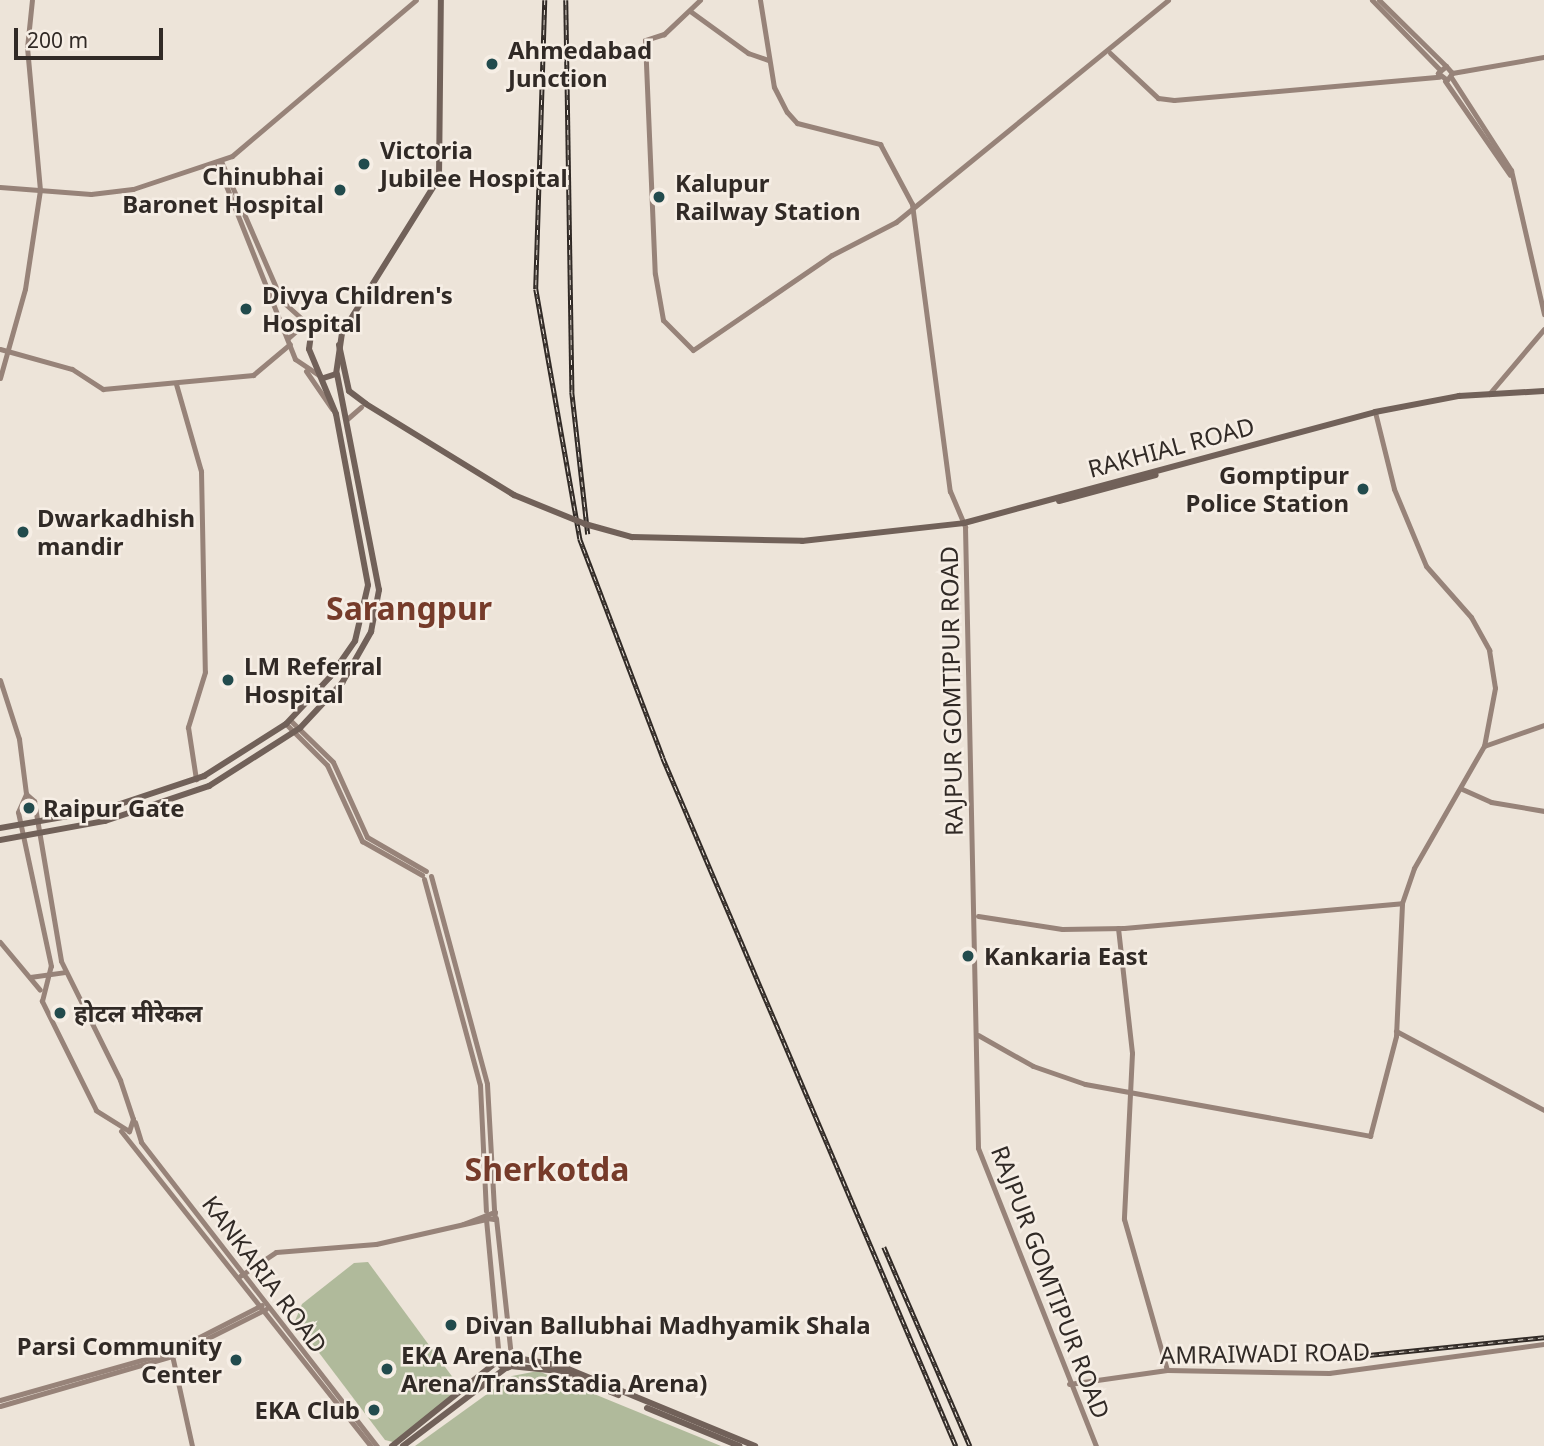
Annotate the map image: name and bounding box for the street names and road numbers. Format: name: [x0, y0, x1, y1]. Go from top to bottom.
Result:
street label: RAKHIAL ROAD: [1085, 411, 1257, 483]
street label: RAJPUR GOMTIPUR ROAD: [934, 546, 968, 836]
street label: RAJPUR GOMTIPUR ROAD: [986, 1141, 1116, 1423]
street label: KANKARIA ROAD: [197, 1190, 333, 1358]
street label: AMRAIWADI ROAD: [1160, 1337, 1370, 1369]

